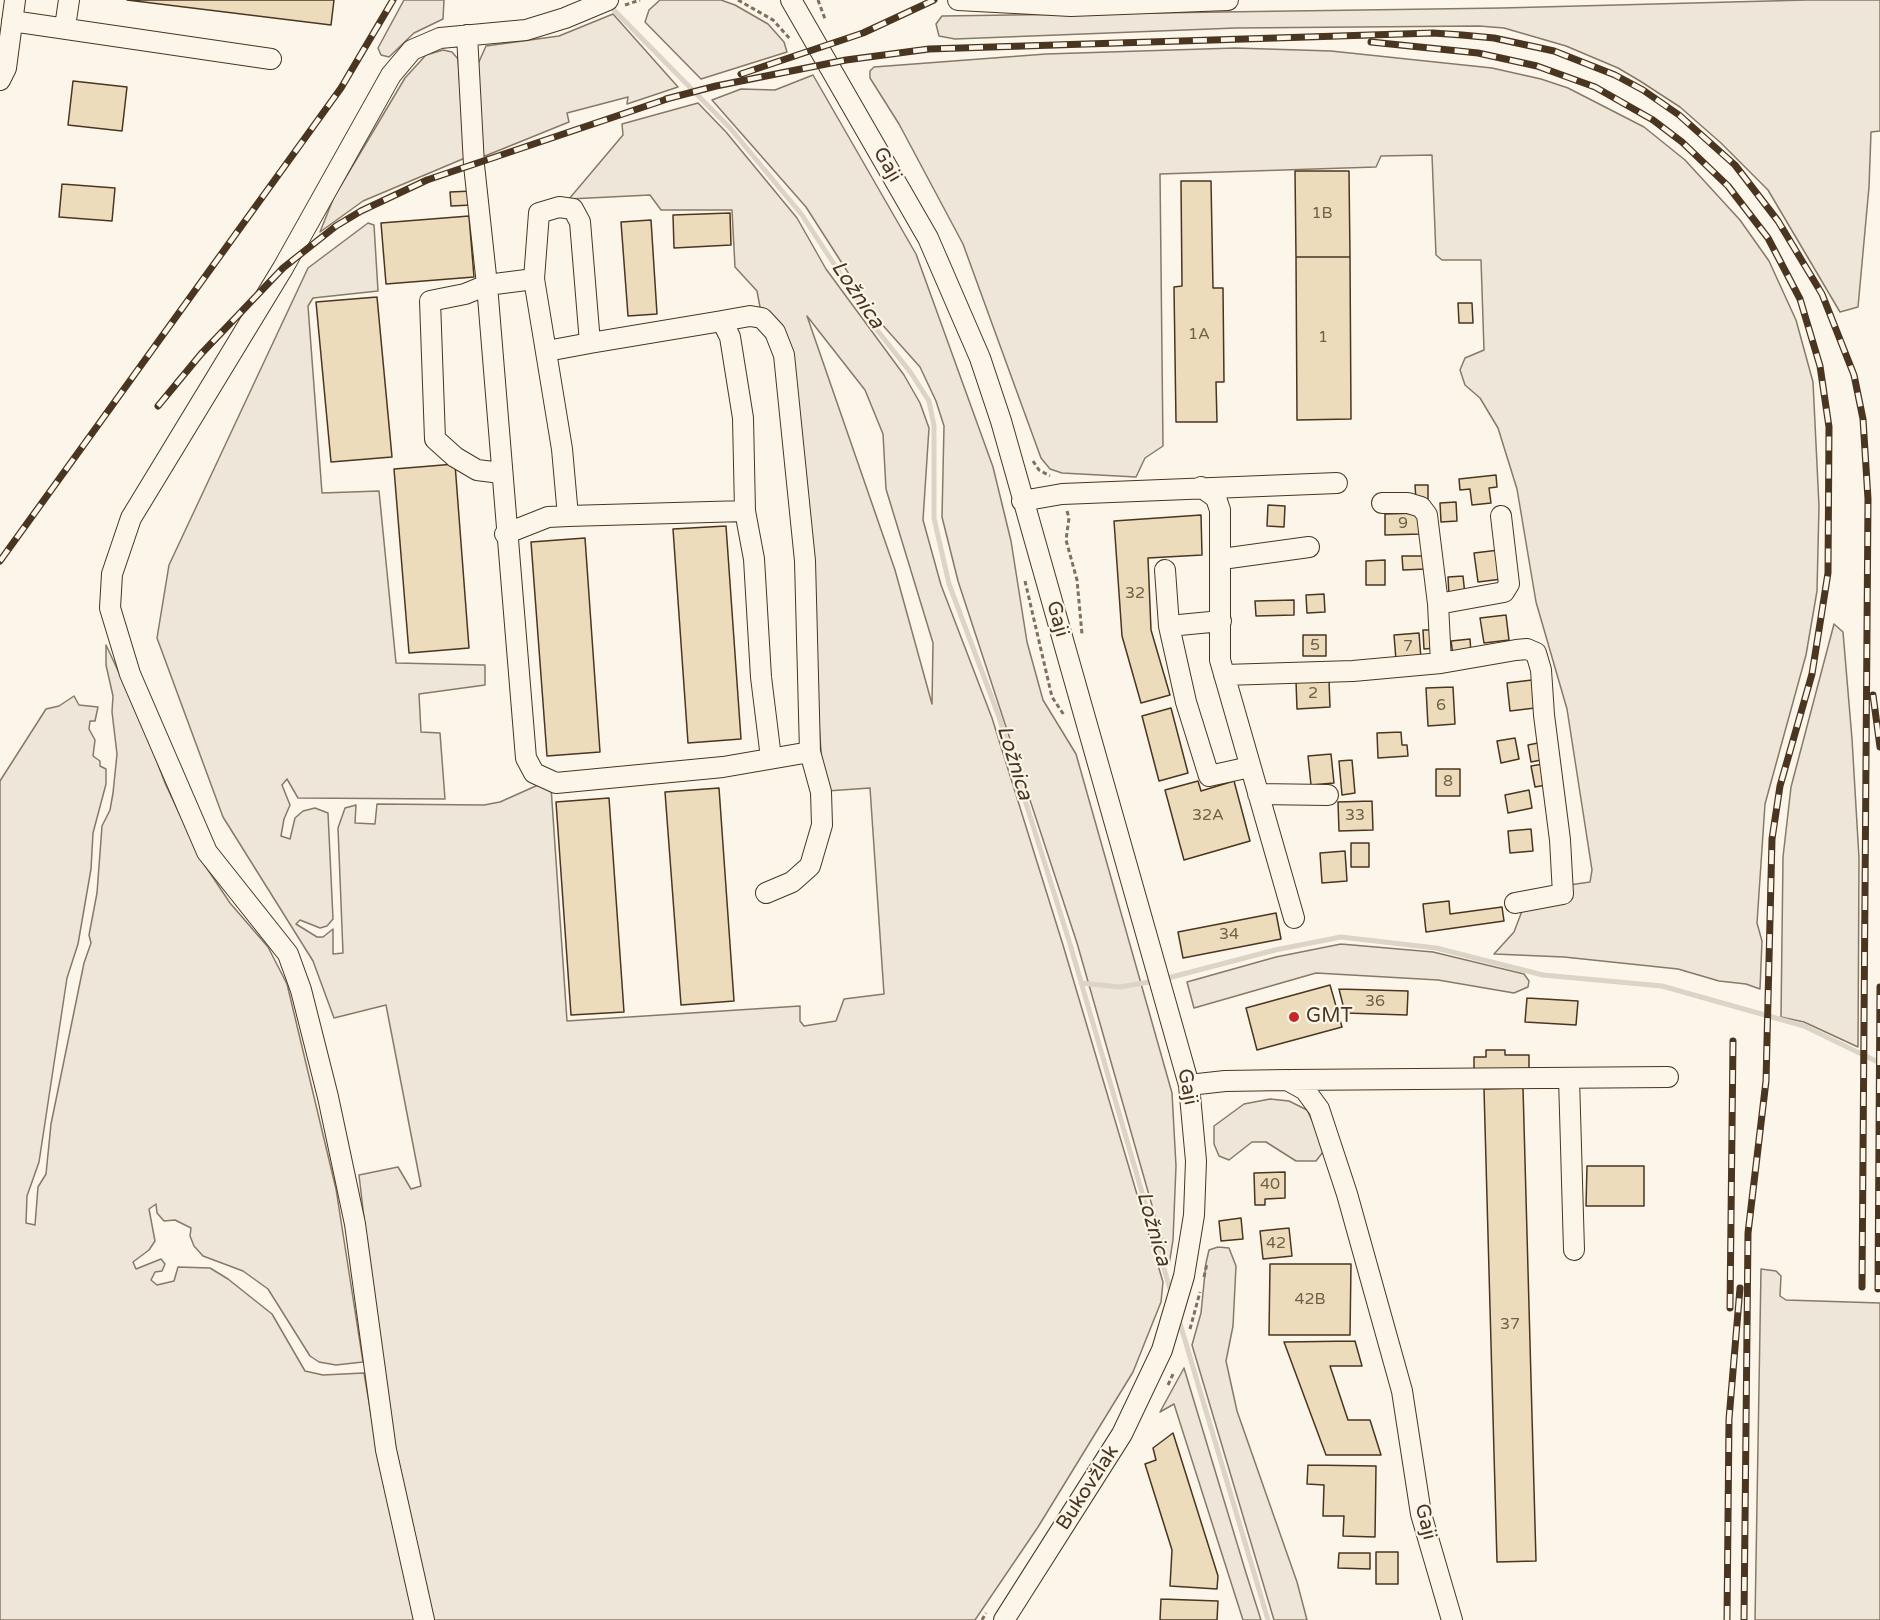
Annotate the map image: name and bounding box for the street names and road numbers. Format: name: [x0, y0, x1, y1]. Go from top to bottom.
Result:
street label: Gaji: [867, 143, 907, 187]
street label: Gaji: [1040, 598, 1074, 640]
street label: Gaji: [1172, 1067, 1202, 1107]
street label: Bukovžlak: [1052, 1441, 1124, 1535]
street label: Gaji: [1409, 1501, 1441, 1543]

